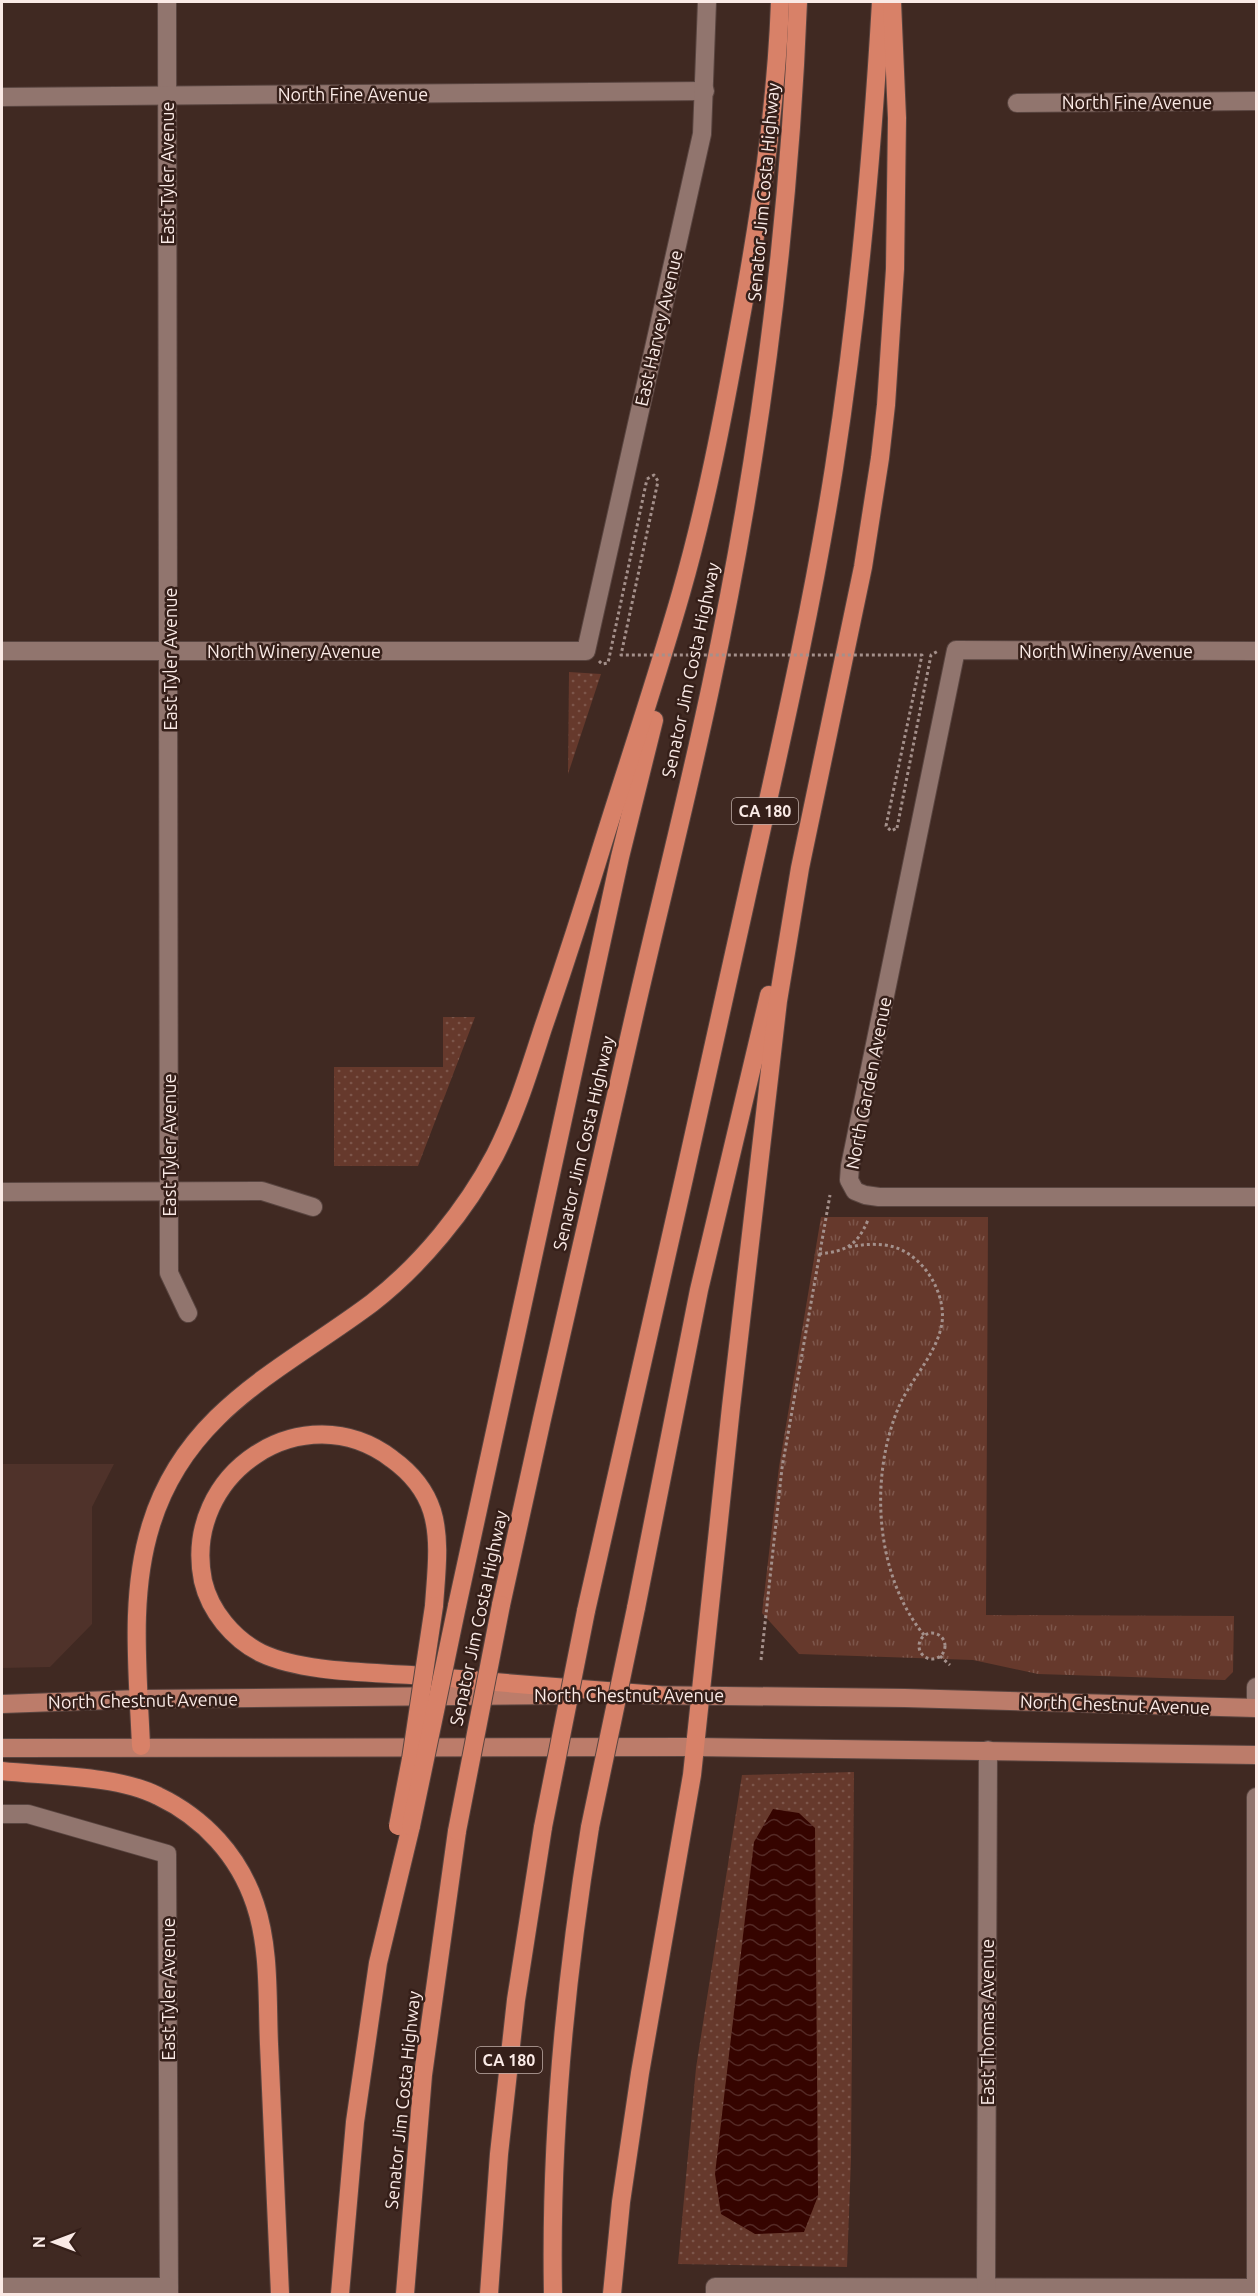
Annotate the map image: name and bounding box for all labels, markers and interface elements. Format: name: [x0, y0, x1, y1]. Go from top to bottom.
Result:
street label: Senator Jim Costa Highway: [743, 82, 783, 302]
street label: North Fine Avenue: [278, 84, 428, 104]
street label: North Fine Avenue: [1062, 92, 1212, 112]
street label: East Tyler Avenue: [157, 102, 177, 244]
street label: East Harvey Avenue: [630, 248, 686, 408]
street label: Senator Jim Costa Highway: [657, 560, 723, 779]
street label: East Tyler Avenue: [160, 588, 180, 730]
street label: North Winery Avenue: [207, 641, 381, 661]
street label: North Winery Avenue: [1019, 641, 1193, 661]
road number: CA 180: [732, 798, 798, 824]
street label: North Garden Avenue: [841, 995, 895, 1171]
street label: Senator Jim Costa Highway: [549, 1034, 617, 1252]
street label: East Tyler Avenue: [159, 1074, 179, 1216]
street label: Senator Jim Costa Highway: [445, 1508, 511, 1727]
street label: North Chestnut Avenue: [534, 1685, 724, 1705]
street label: North Chestnut Avenue: [48, 1688, 238, 1712]
street label: North Chestnut Avenue: [1020, 1691, 1210, 1717]
street label: East Tyler Avenue: [158, 1918, 178, 2060]
street label: East Thomas Avenue: [977, 1939, 997, 2105]
street label: Senator Jim Costa Highway: [381, 1990, 423, 2210]
road number: CA 180: [476, 2047, 542, 2073]
north arrow: [24, 2212, 84, 2272]
text: N: [30, 2236, 48, 2248]

